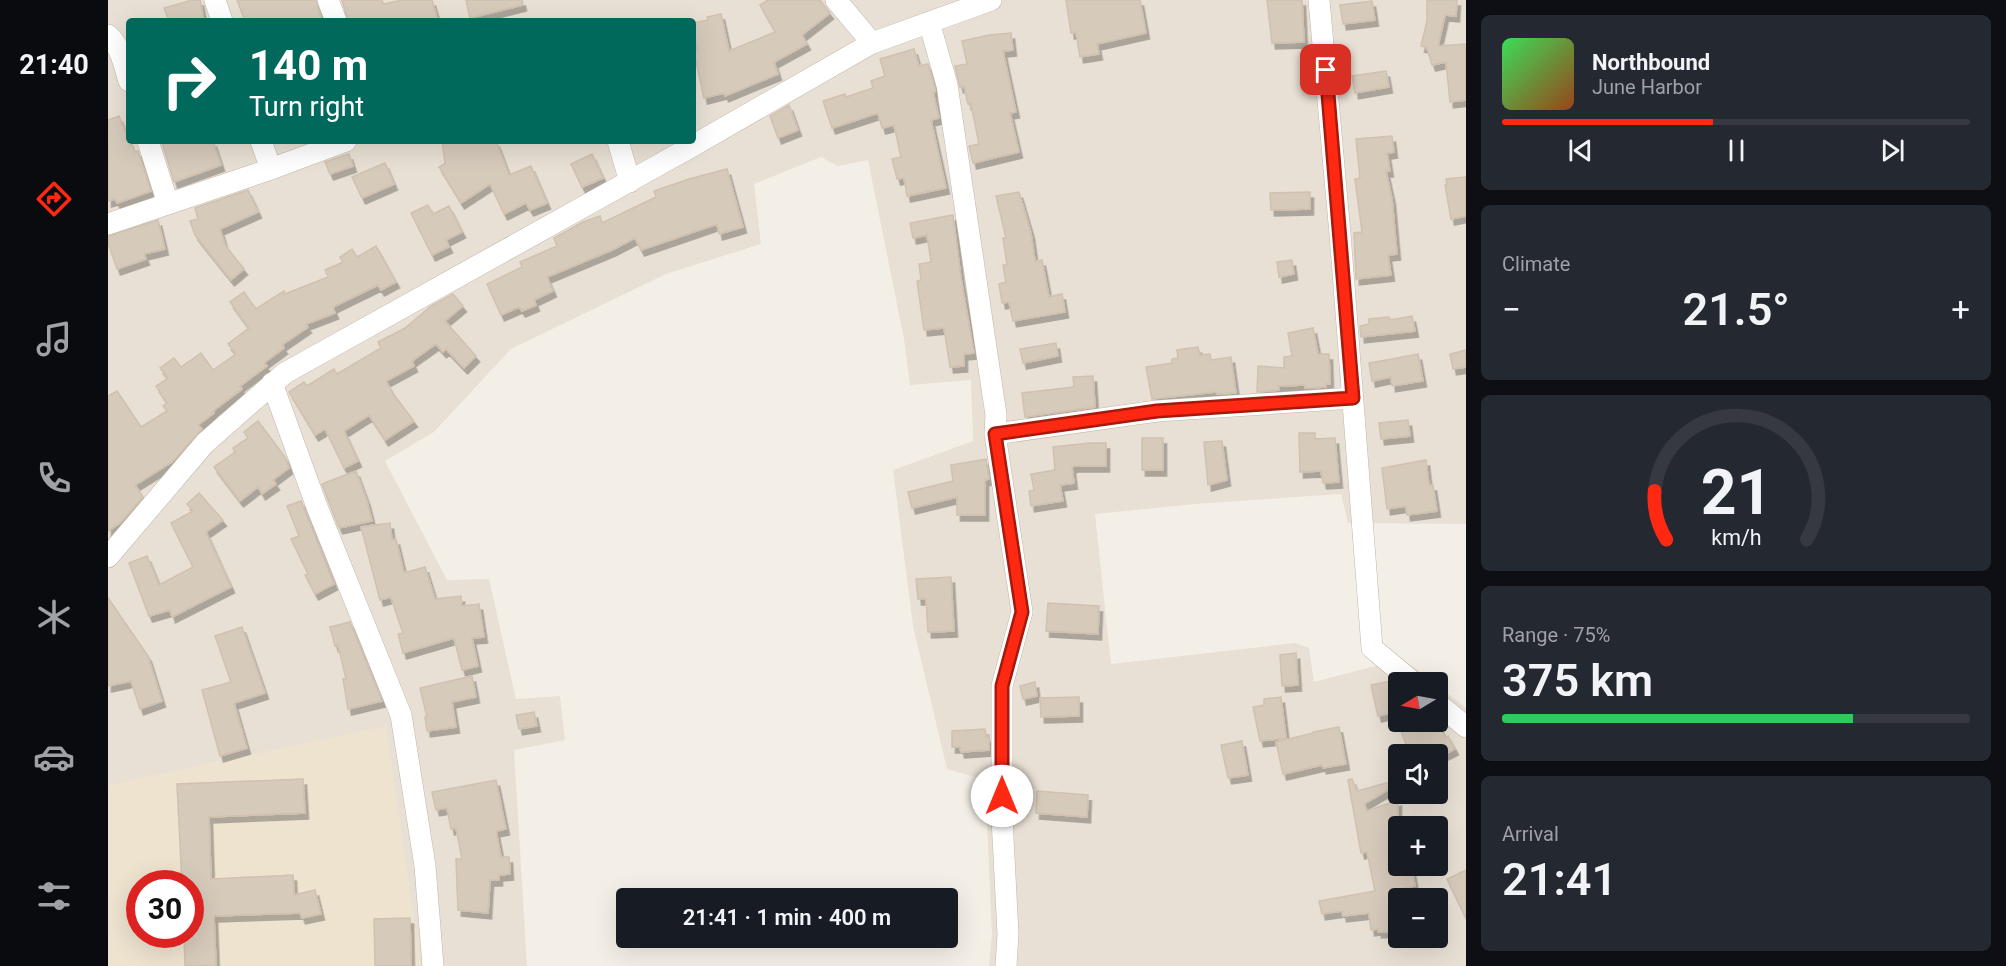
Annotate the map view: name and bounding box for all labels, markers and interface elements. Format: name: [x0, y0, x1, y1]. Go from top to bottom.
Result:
text: 140 m: [249, 41, 368, 90]
icon: right: [150, 42, 228, 120]
pin: [1300, 44, 1351, 95]
text: 21:40: [19, 49, 89, 81]
text: Northbound: [1592, 50, 1710, 75]
icon: arrive: [1309, 53, 1342, 86]
text: June Harbor: [1592, 75, 1702, 99]
text: Turn right: [249, 91, 364, 123]
icon: previous: [1564, 134, 1597, 167]
icon: pause: [1720, 134, 1753, 167]
icon: next: [1876, 134, 1909, 167]
icon: directions: [33, 178, 75, 220]
text: Climate: [1502, 252, 1570, 276]
text: 21.5°: [1682, 283, 1790, 336]
text: −: [1502, 290, 1521, 329]
text: +: [1951, 290, 1970, 329]
icon: music: [33, 318, 75, 360]
text: 21: [1700, 456, 1772, 529]
icon: phone: [33, 457, 75, 499]
text: km/h: [1711, 525, 1761, 550]
icon: climate: [33, 596, 75, 638]
text: Range · 75%: [1502, 623, 1610, 647]
text: 375 km: [1502, 654, 1653, 707]
north arrow: [1388, 672, 1448, 732]
map controls: [1388, 672, 1448, 948]
icon: car: [33, 736, 75, 778]
button: sound: [1388, 744, 1448, 804]
position arrow: [970, 764, 1034, 828]
button: +: [1388, 816, 1448, 876]
text: Arrival: [1502, 822, 1559, 846]
text: 21:41: [1502, 853, 1617, 906]
speed limit sign: 30: [126, 870, 204, 948]
icon: filters: [33, 875, 75, 917]
button: −: [1388, 888, 1448, 948]
text: 21:41 · 1 min · 400 m: [683, 905, 891, 930]

